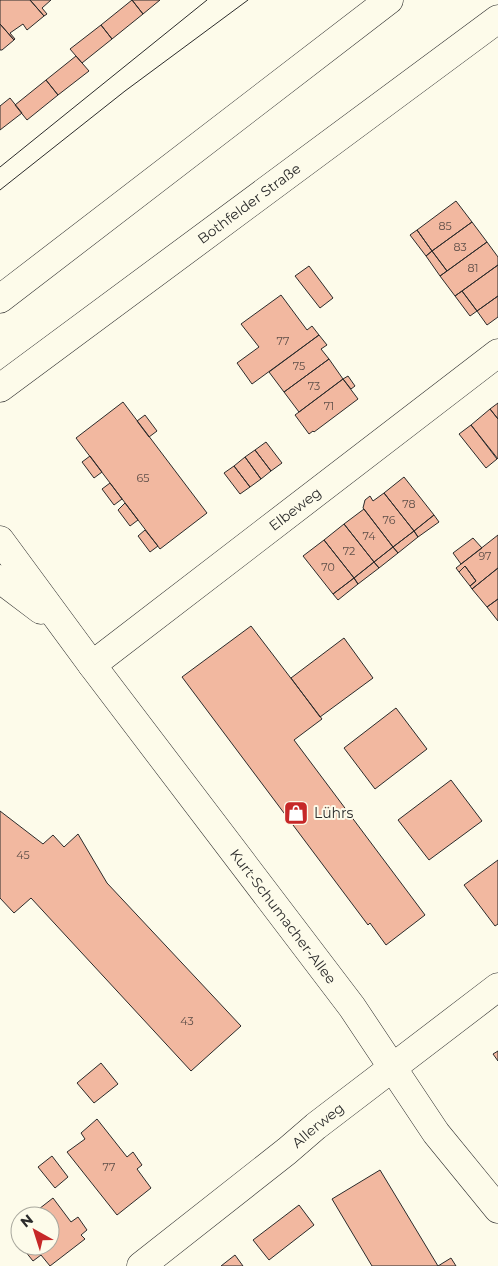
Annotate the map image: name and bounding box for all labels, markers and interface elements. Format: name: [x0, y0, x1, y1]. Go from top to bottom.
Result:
street label: Bothfelder Straße: [194, 159, 304, 248]
house number: 85: [438, 219, 452, 233]
house number: 83: [453, 240, 467, 254]
house number: 81: [468, 261, 479, 275]
house number: 77: [277, 334, 289, 348]
house number: 75: [293, 359, 305, 373]
house number: 73: [308, 379, 320, 393]
house number: 71: [324, 399, 334, 413]
house number: 65: [137, 471, 149, 485]
street label: Elbeweg: [265, 483, 325, 535]
house number: 78: [402, 497, 416, 511]
house number: 76: [383, 513, 396, 527]
house number: 74: [362, 529, 376, 543]
house number: 72: [343, 544, 355, 558]
house number: 97: [478, 549, 492, 563]
house number: 70: [321, 560, 335, 574]
shop icon: Lührs: [283, 800, 309, 826]
place label: Lührs: [314, 804, 354, 822]
street label: Kurt-Schumacher-Allee: [226, 845, 340, 987]
house number: 45: [16, 848, 30, 862]
house number: 43: [180, 1014, 194, 1028]
street label: Allerweg: [288, 1099, 348, 1152]
house number: 77: [103, 1160, 115, 1174]
north arrow: [10, 1206, 60, 1256]
text: N: [17, 1210, 37, 1231]

